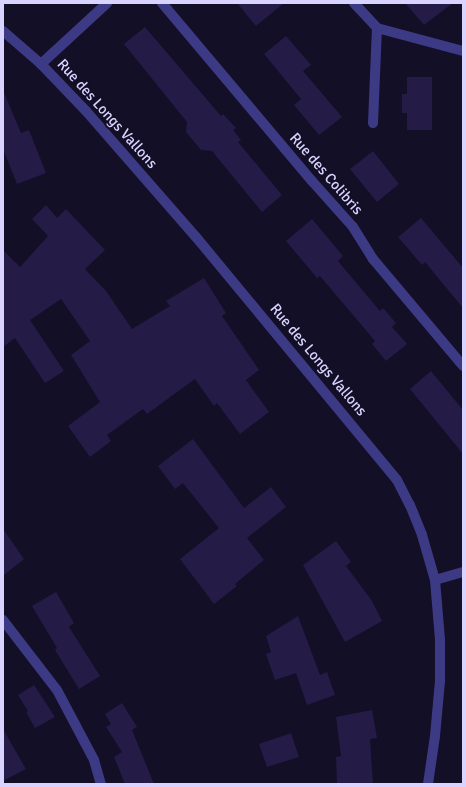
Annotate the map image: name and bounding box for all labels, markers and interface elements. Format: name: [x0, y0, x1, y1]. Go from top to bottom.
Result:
street label: Rue des Longs Vallons: [53, 56, 161, 172]
street label: Rue des Colibris: [286, 129, 366, 219]
street label: Rue des Longs Vallons: [266, 300, 370, 420]

